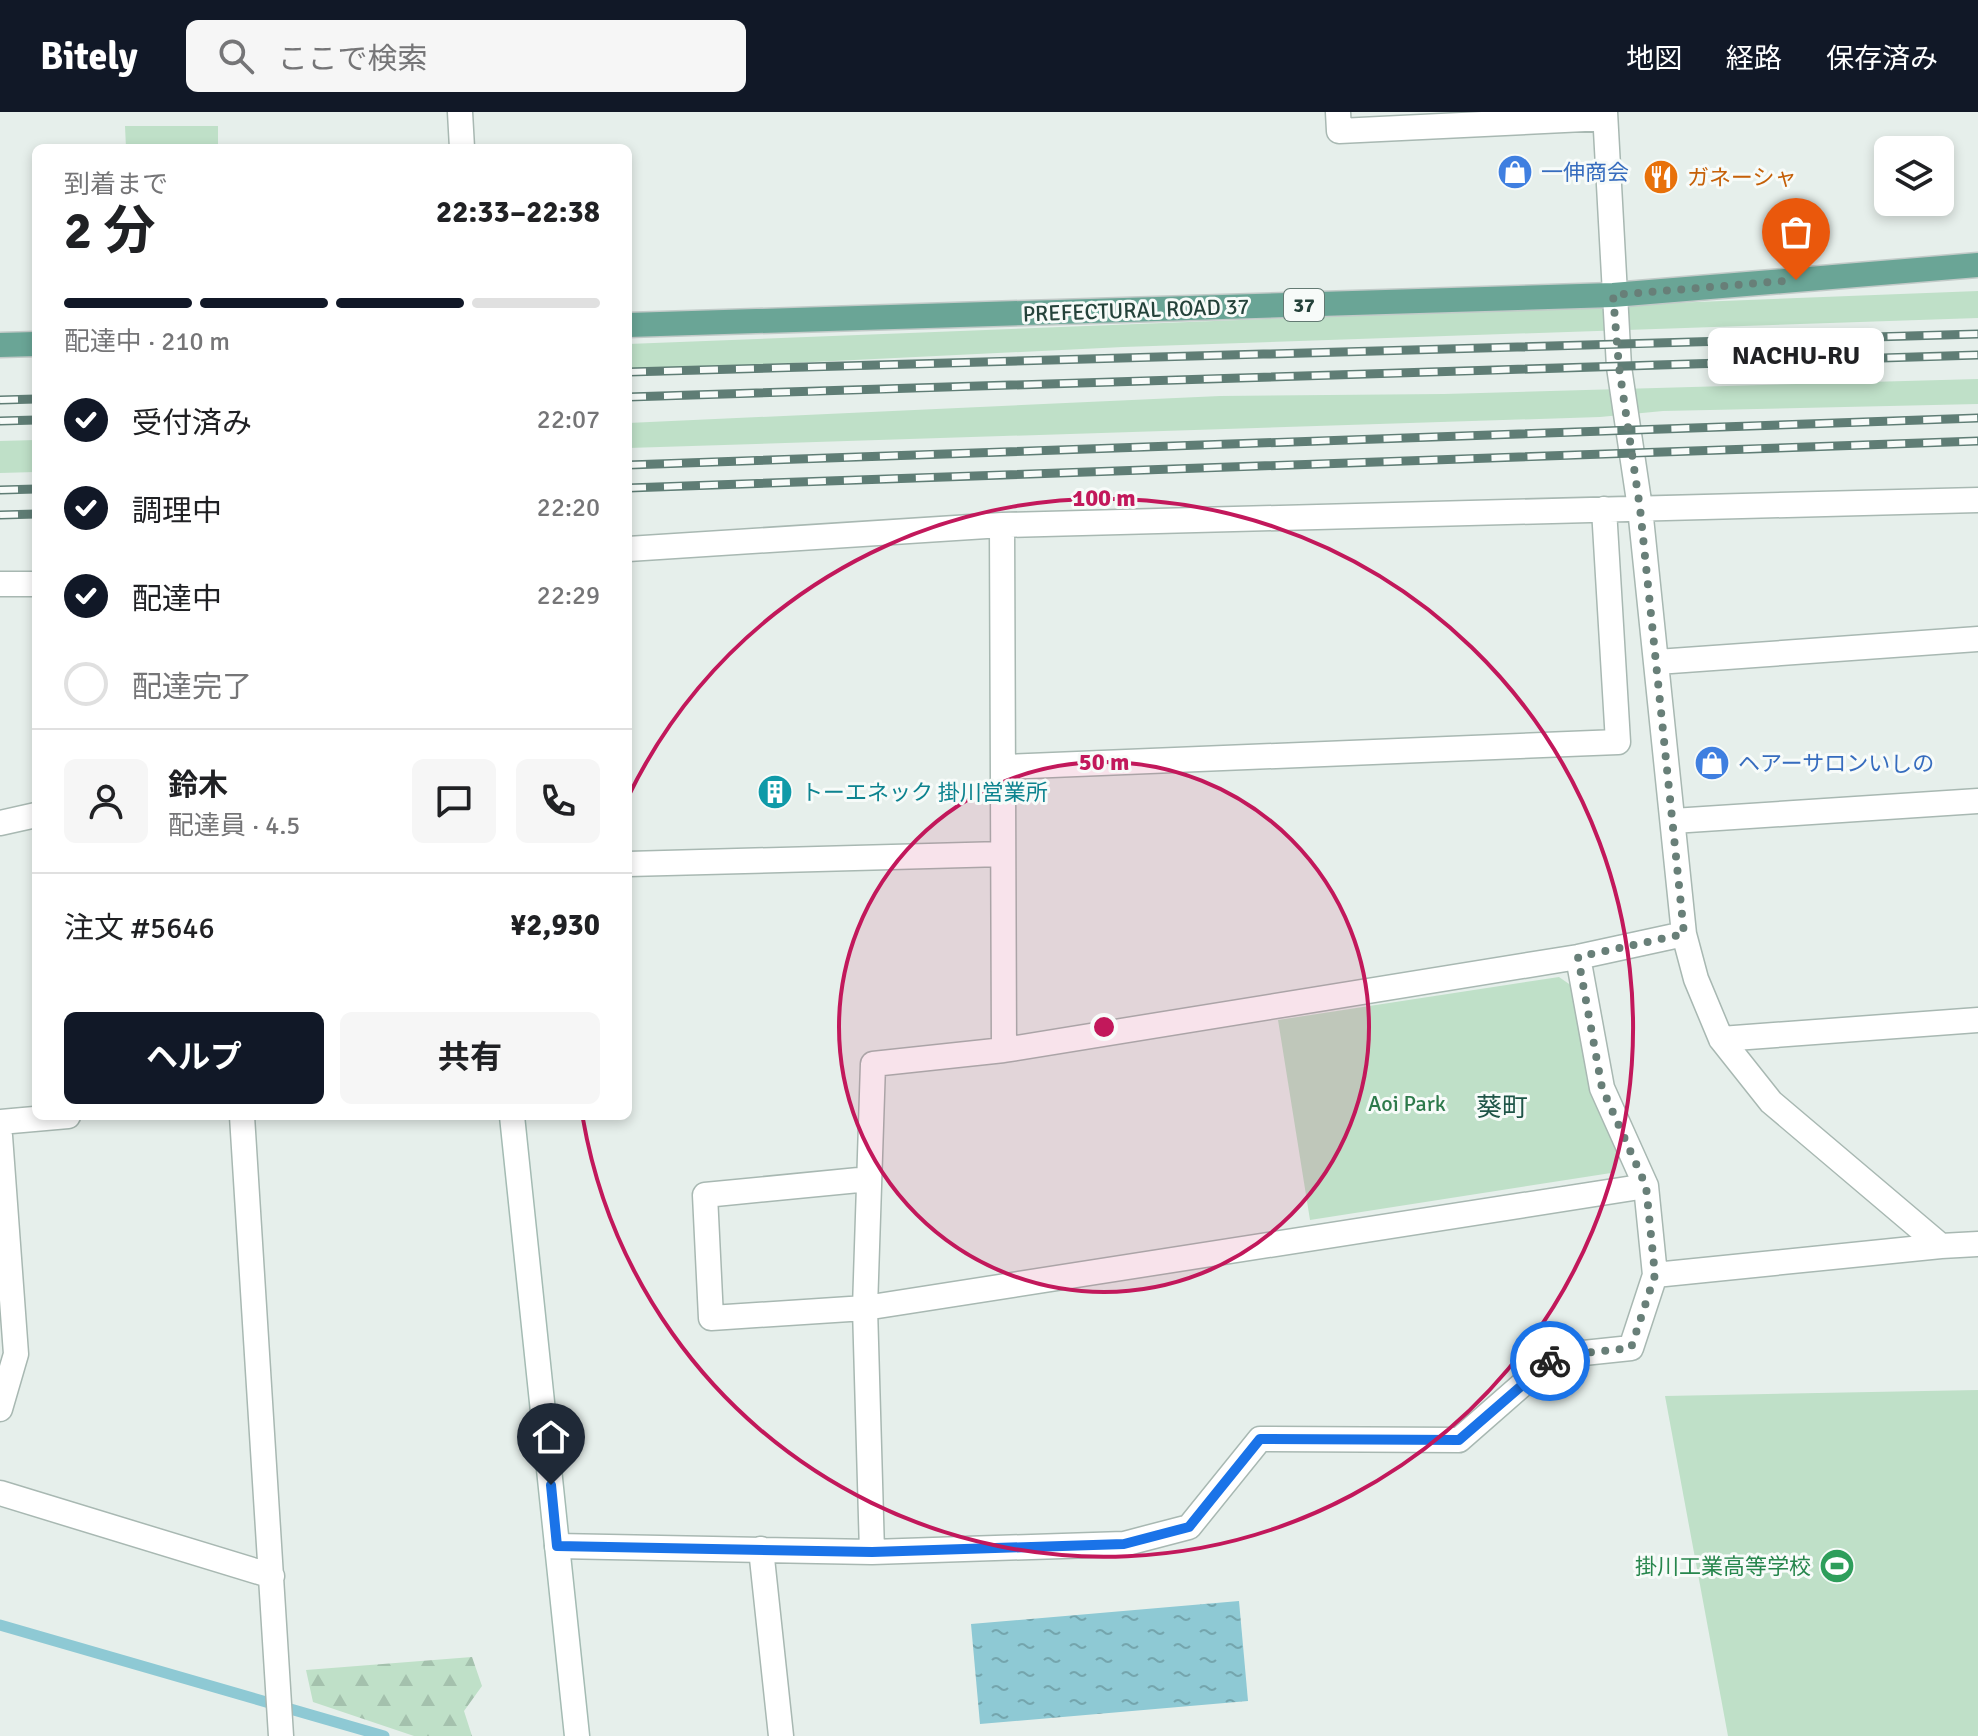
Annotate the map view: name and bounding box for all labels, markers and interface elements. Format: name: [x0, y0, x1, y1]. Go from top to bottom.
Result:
search box: [186, 20, 746, 92]
text: Bitely: [40, 33, 138, 80]
icon: search: [214, 34, 258, 78]
text: ここで検索: [278, 41, 428, 78]
text: 地図: [1626, 42, 1682, 76]
text: 経路: [1726, 42, 1782, 76]
text: 保存済み: [1826, 42, 1938, 76]
map controls: [1874, 136, 1954, 216]
button: layers: [1874, 136, 1954, 216]
shop icon: 一伸商会: [1496, 153, 1534, 191]
restaurant icon: ガネーシャ: [1642, 158, 1680, 196]
place label: 一伸商会: [1541, 159, 1629, 186]
place label: ガネーシャ: [1687, 164, 1797, 191]
text: 到着まで: [64, 169, 168, 201]
text: 22:33–22:38: [436, 194, 600, 231]
pin: [1762, 198, 1830, 280]
text: 2 分: [64, 199, 156, 263]
icon: bag: [1774, 210, 1818, 254]
road number: 37: [1284, 289, 1324, 321]
street label: PREFECTURAL ROAD 37: [1022, 293, 1250, 327]
text: 配達中 · 210 m: [64, 326, 230, 358]
callout: NACHU-RU: [1708, 328, 1884, 384]
text: NACHU-RU: [1732, 340, 1860, 372]
icon: check: [64, 398, 108, 442]
text: 22:07: [537, 404, 600, 436]
text: 受付済み: [132, 405, 252, 442]
text: 100 m: [1072, 483, 1136, 513]
icon: check: [64, 486, 108, 530]
text: 22:20: [537, 492, 600, 524]
text: 調理中: [132, 493, 222, 530]
icon: check: [64, 574, 108, 618]
text: 22:29: [537, 580, 600, 612]
text: 配達中: [132, 581, 222, 618]
text: 配達完了: [132, 669, 252, 706]
shop icon: ヘアーサロンいしの: [1693, 744, 1731, 782]
text: 50 m: [1079, 747, 1129, 777]
place label: ヘアーサロンいしの: [1738, 750, 1934, 777]
button: person: [64, 759, 148, 843]
button: chat: [412, 759, 496, 843]
button: phone: [516, 759, 600, 843]
text: 鈴木: [168, 767, 228, 804]
building icon: トーエネック 掛川営業所: [756, 773, 794, 811]
place label: トーエネック 掛川営業所: [801, 779, 1048, 806]
text: 配達員 · 4.5: [168, 810, 300, 842]
text: ¥2,930: [510, 907, 600, 944]
text: 注文 #5646: [64, 910, 215, 947]
button: ヘルプ: [64, 1012, 324, 1104]
button: 共有: [340, 1012, 600, 1104]
centre of rings: [1090, 1013, 1118, 1041]
park label: Aoi Park: [1368, 1090, 1446, 1117]
district label: 葵町: [1476, 1092, 1528, 1124]
courier: [1510, 1321, 1590, 1401]
icon: bike: [1528, 1339, 1572, 1383]
pin: [517, 1403, 585, 1485]
icon: home: [529, 1415, 573, 1459]
sports icon: 掛川工業高等学校: [1818, 1547, 1856, 1585]
place label: 掛川工業高等学校: [1635, 1553, 1811, 1580]

